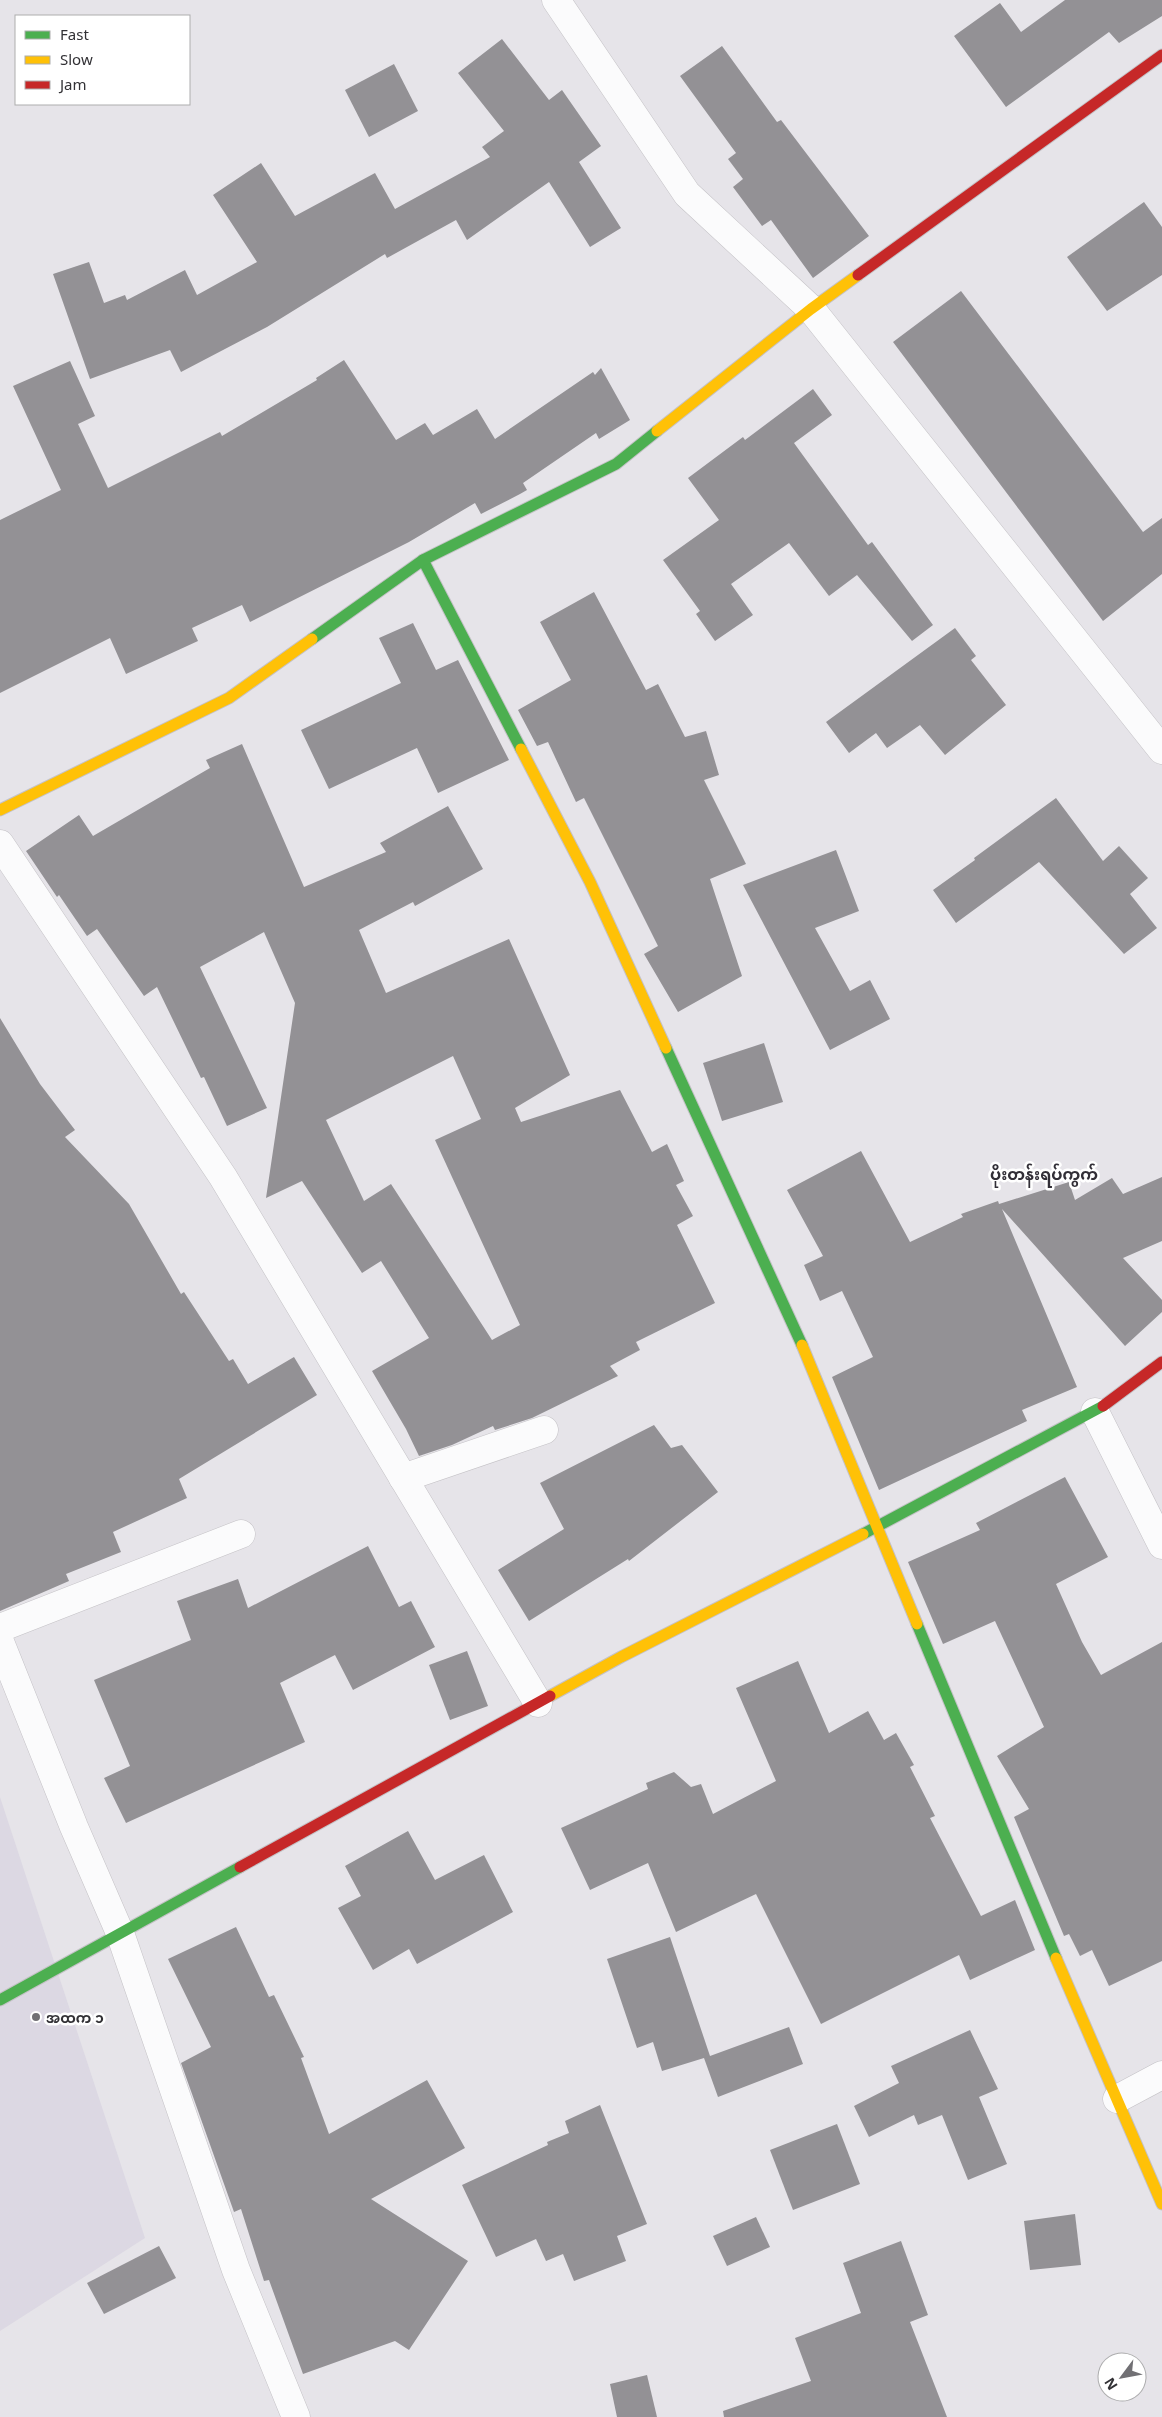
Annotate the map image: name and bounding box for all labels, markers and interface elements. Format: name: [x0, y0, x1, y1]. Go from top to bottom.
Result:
legend: [15, 15, 190, 105]
text: Fast: [60, 24, 89, 44]
text: Slow: [60, 49, 93, 69]
text: Jam: [58, 74, 87, 94]
district label: ပိုးတန်းရပ်ကွက်: [990, 1163, 1098, 1188]
place label: အထက ၁: [46, 2008, 104, 2027]
marker: အထက ၁: [30, 2011, 42, 2023]
north arrow: [1097, 2352, 1147, 2402]
text: N: [1099, 2374, 1122, 2394]

